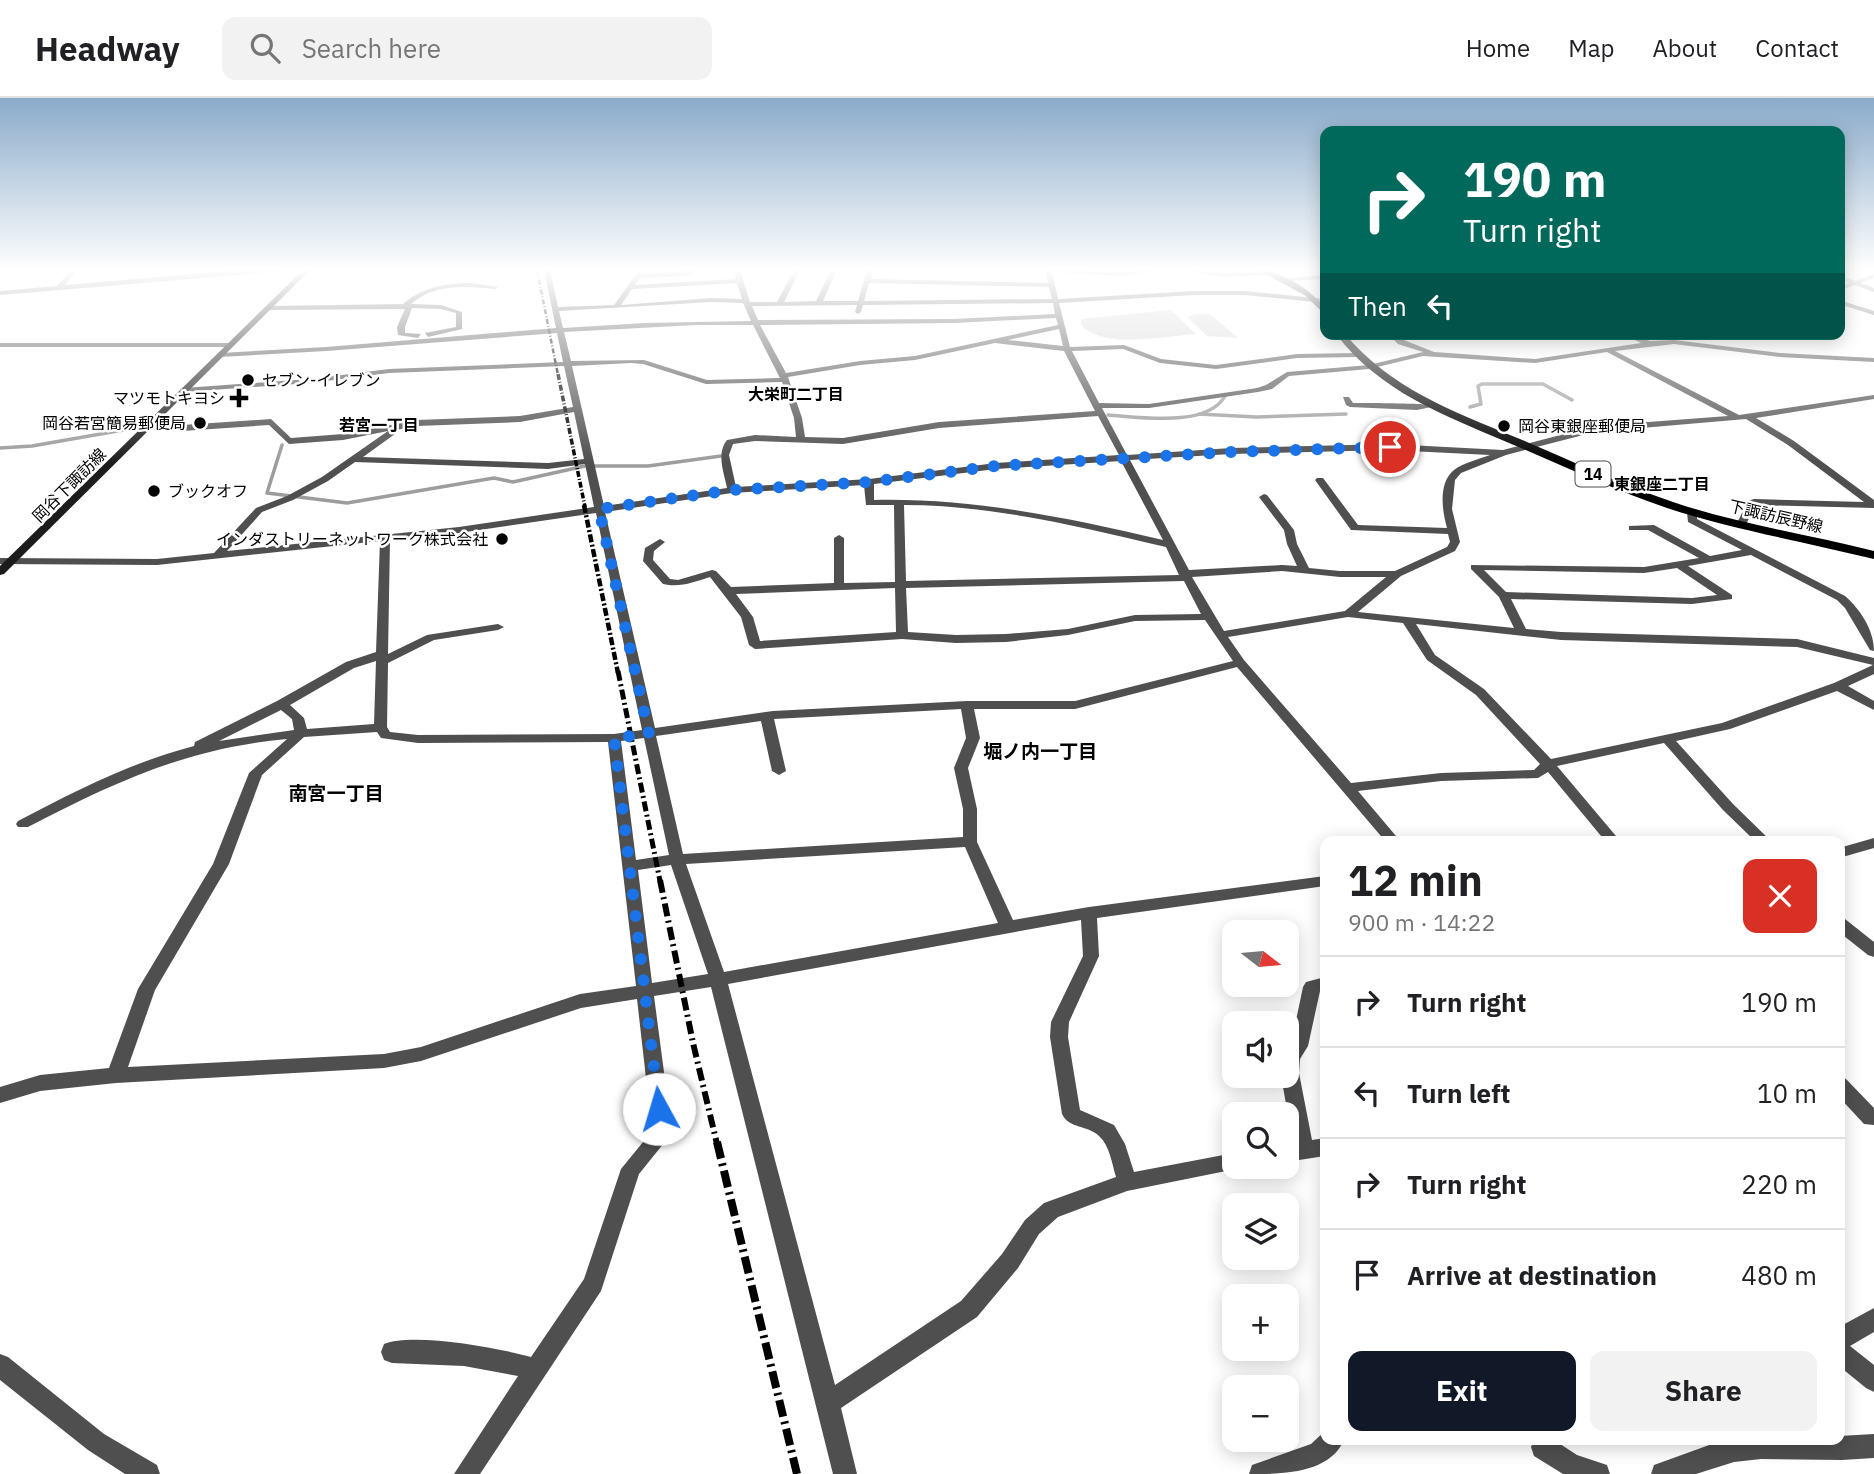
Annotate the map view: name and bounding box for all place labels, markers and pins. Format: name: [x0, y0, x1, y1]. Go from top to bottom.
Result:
place label: セブン-イレブン: [262, 370, 380, 390]
marker: セブン-イレブン: [240, 372, 256, 388]
place label: マツモトキヨシ: [113, 388, 225, 408]
marker: マツモトキヨシ: [231, 390, 247, 406]
place label: 岡谷若宮簡易郵便局: [42, 413, 186, 433]
marker: 岡谷若宮簡易郵便局: [192, 415, 208, 431]
place label: 岡谷東銀座郵便局: [1518, 416, 1646, 436]
pin: [1360, 417, 1420, 477]
marker: 岡谷東銀座郵便局: [1496, 418, 1512, 434]
place label: ブックオフ: [168, 481, 248, 501]
marker: ブックオフ: [146, 483, 162, 499]
place label: インダストリーネットワーク株式会社: [216, 529, 488, 549]
marker: インダストリーネットワーク株式会社: [494, 531, 510, 547]

